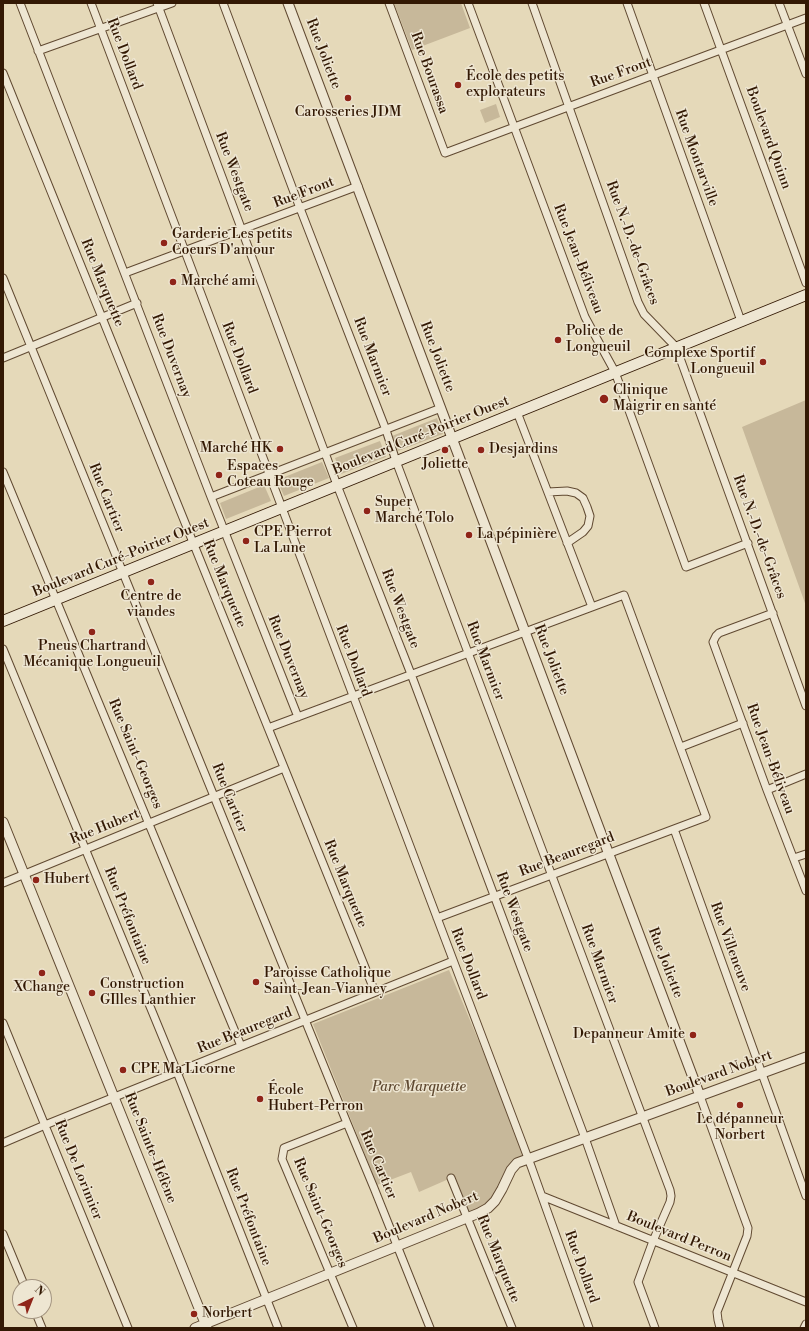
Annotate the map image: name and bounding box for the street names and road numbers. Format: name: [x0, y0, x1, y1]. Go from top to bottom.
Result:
street label: Rue Dollard: [103, 16, 145, 92]
street label: Rue Joliette: [302, 16, 344, 92]
street label: Rue Bourassa: [406, 30, 452, 116]
street label: Rue Front: [588, 54, 654, 92]
street label: Boulevard Quinn: [742, 84, 794, 192]
street label: Rue Montarville: [671, 107, 721, 209]
street label: Rue Westgate: [211, 130, 257, 214]
street label: Rue Front: [271, 174, 337, 212]
street label: Rue N.-D.-de-Grâces: [602, 179, 662, 307]
street label: Rue Jean-Béliveau: [549, 202, 607, 316]
street label: Rue Marquette: [77, 236, 127, 330]
street label: Rue Duvernay: [147, 312, 195, 400]
street label: Rue Marmier: [349, 315, 395, 399]
street label: Rue Joliette: [416, 319, 458, 395]
street label: Rue Dollard: [218, 320, 260, 396]
street label: Boulevard Curé-Poirier Ouest: [330, 393, 512, 479]
street label: Rue Cartier: [84, 461, 128, 535]
street label: Rue N.-D.-de-Grâces: [729, 473, 789, 601]
street label: Boulevard Curé-Poirier Ouest: [30, 515, 212, 601]
street label: Rue Marquette: [199, 537, 249, 631]
street label: Rue Westgate: [377, 567, 423, 651]
street label: Rue Duvernay: [264, 613, 312, 701]
street label: Rue Marmier: [462, 619, 508, 703]
street label: Rue Joliette: [530, 622, 572, 698]
street label: Rue Dollard: [332, 623, 374, 699]
street label: Rue Saint-Georges: [104, 696, 166, 812]
street label: Rue Jean-Béliveau: [742, 702, 798, 816]
street label: Rue Cartier: [207, 761, 251, 835]
street label: Rue Hubert: [68, 805, 142, 849]
street label: Rue Beauregard: [517, 829, 617, 881]
street label: Rue Marquette: [320, 837, 370, 931]
street label: Rue Préfontaine: [100, 865, 154, 967]
street label: Rue Westgate: [492, 870, 536, 954]
street label: Rue Villeneuve: [706, 900, 754, 994]
street label: Rue Marmier: [577, 922, 621, 1006]
street label: Rue Joliette: [644, 925, 686, 1001]
street label: Rue Dollard: [447, 926, 489, 1002]
street label: Rue Beauregard: [195, 1004, 295, 1058]
street label: Boulevard Nobert: [663, 1047, 775, 1101]
street label: Rue Sainte-Hélène: [120, 1090, 180, 1206]
street label: Rue De Lorimier: [50, 1117, 106, 1223]
street label: Rue Cartier: [356, 1128, 400, 1202]
street label: Rue Saint-Georges: [289, 1155, 351, 1271]
street label: Rue Préfontaine: [222, 1166, 274, 1268]
street label: Boulevard Nobert: [371, 1188, 481, 1248]
street label: Boulevard Perron: [624, 1208, 734, 1266]
street label: Rue Marquette: [473, 1212, 523, 1306]
street label: Rue Dollard: [560, 1229, 602, 1305]

